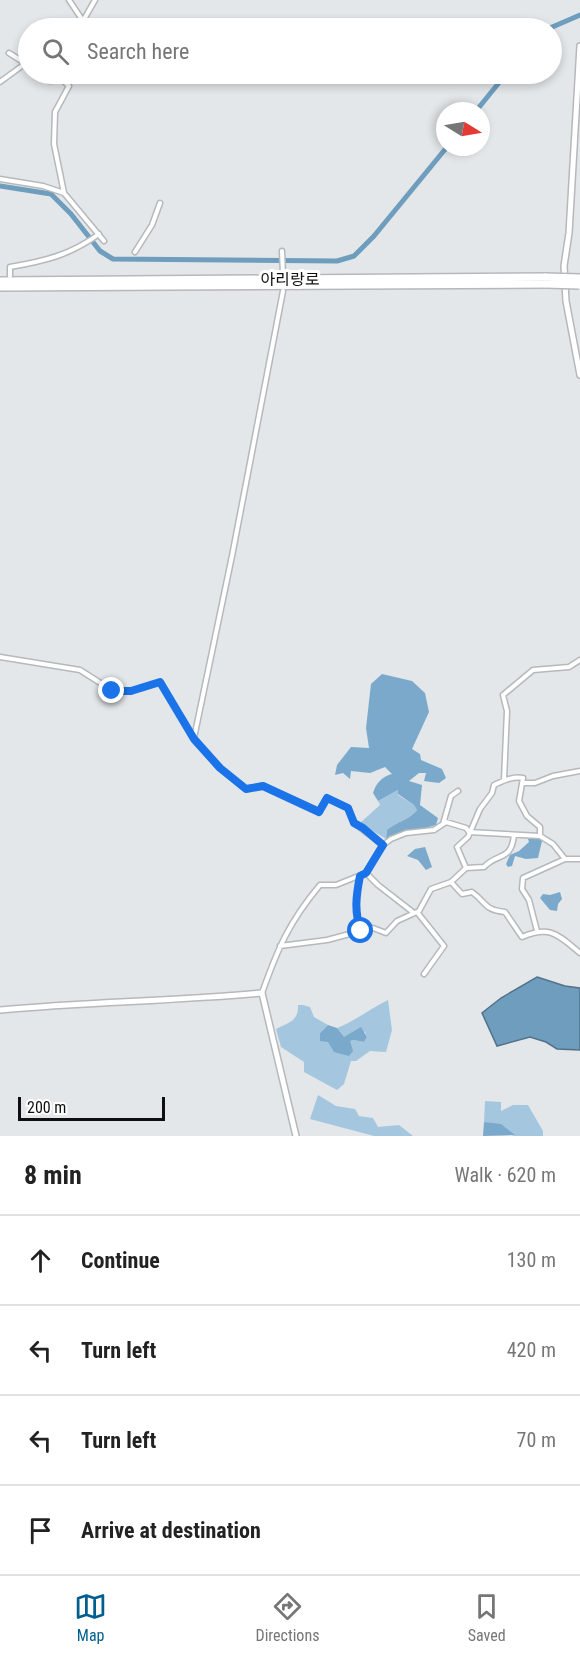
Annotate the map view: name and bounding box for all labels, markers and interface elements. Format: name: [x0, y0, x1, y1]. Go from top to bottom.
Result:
search box: [18, 18, 562, 84]
icon: search: [39, 35, 72, 68]
text: Search here: [87, 39, 189, 64]
north arrow: [436, 102, 490, 156]
street label: 아리랑로: [261, 270, 320, 289]
route end: [98, 677, 124, 703]
route start: [347, 917, 373, 943]
scale bar: [18, 1094, 165, 1122]
text: 200 m: [27, 1098, 66, 1117]
text: 8 min: [24, 1160, 82, 1190]
text: Walk · 620 m: [455, 1163, 556, 1187]
icon: ahead: [24, 1244, 57, 1277]
text: Continue: [81, 1248, 160, 1273]
text: 130 m: [507, 1248, 556, 1272]
icon: left: [24, 1334, 57, 1367]
text: Turn left: [81, 1338, 156, 1363]
text: 420 m: [507, 1338, 556, 1362]
icon: left: [24, 1424, 57, 1457]
text: Turn left: [81, 1428, 156, 1453]
text: 70 m: [517, 1428, 556, 1452]
icon: arrive: [24, 1514, 57, 1547]
text: Arrive at destination: [81, 1518, 261, 1543]
tab: Map: [74, 1590, 107, 1645]
tab: Directions: [256, 1590, 319, 1645]
tab: Saved: [468, 1590, 506, 1645]

